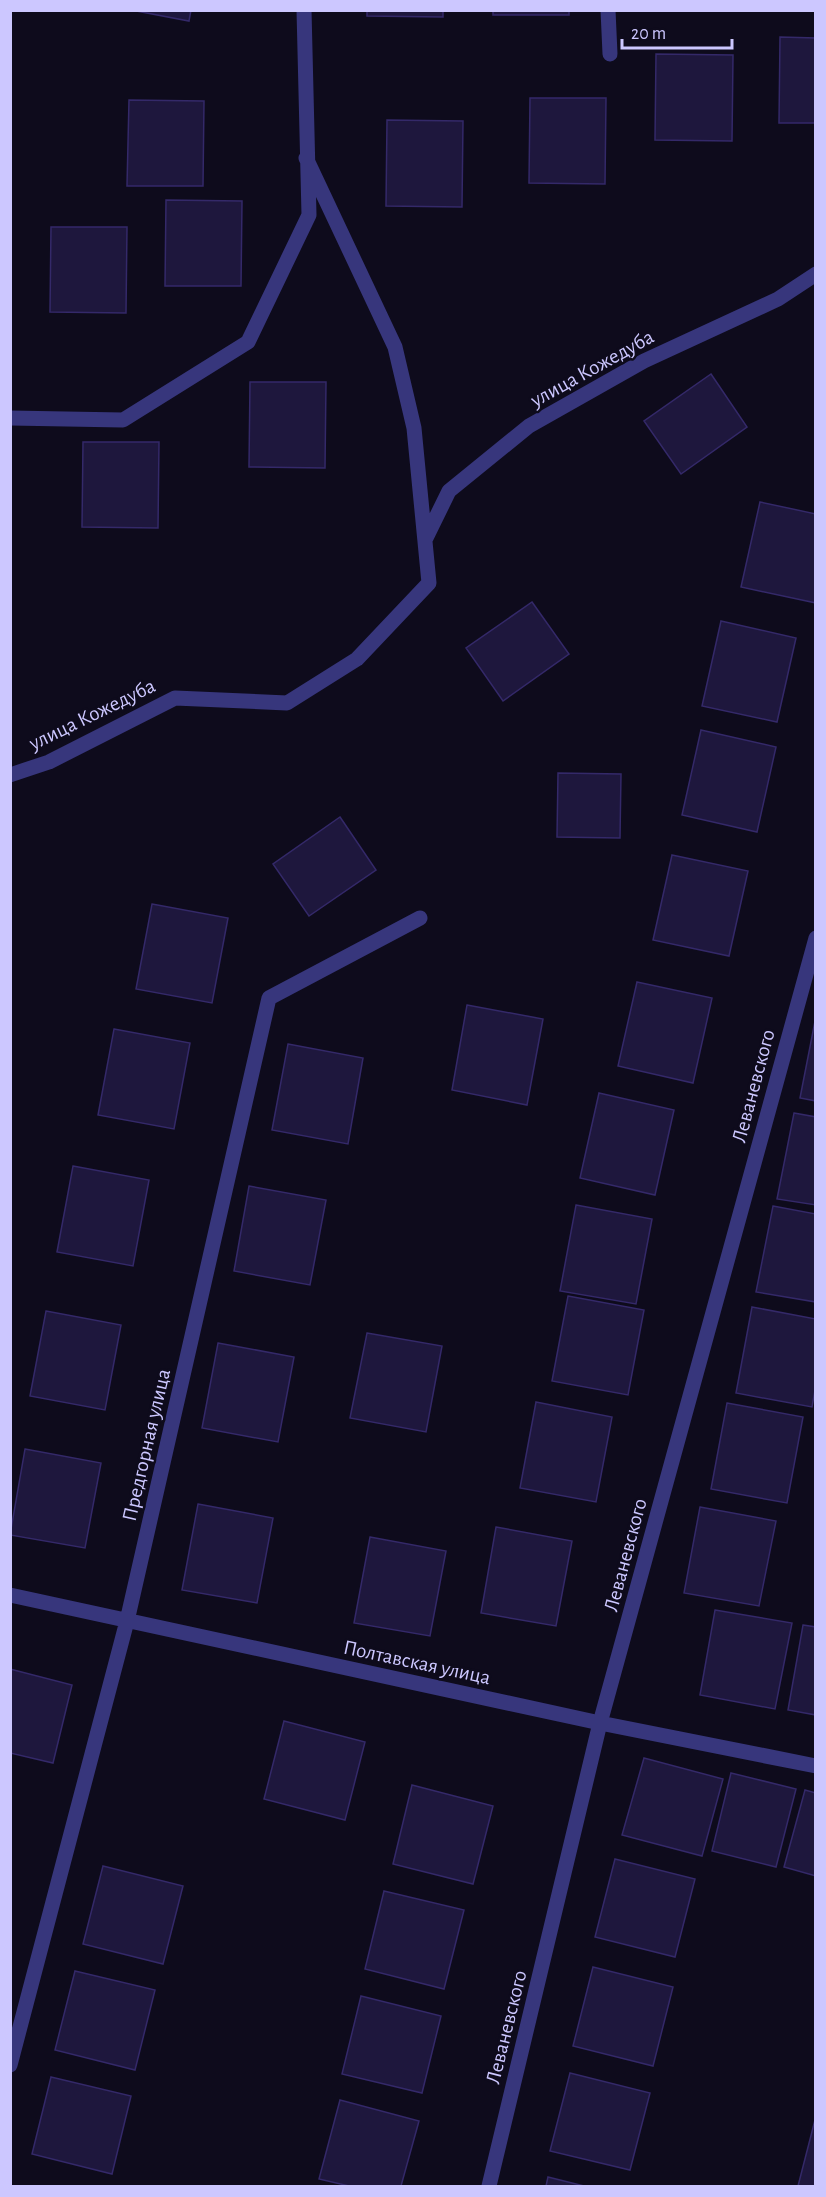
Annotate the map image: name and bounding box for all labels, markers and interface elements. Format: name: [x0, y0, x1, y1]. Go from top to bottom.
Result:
scale bar: [622, 12, 732, 50]
text: 20 m: [631, 25, 666, 43]
street label: улица Кожедуба: [526, 326, 658, 411]
street label: улица Кожедуба: [25, 675, 159, 754]
street label: Леваневского: [728, 1027, 779, 1145]
street label: Предгорная улица: [119, 1366, 174, 1523]
street label: Леваневского: [600, 1496, 651, 1614]
street label: Полтавская улица: [341, 1637, 493, 1688]
street label: Леваневского: [482, 1968, 531, 2086]

